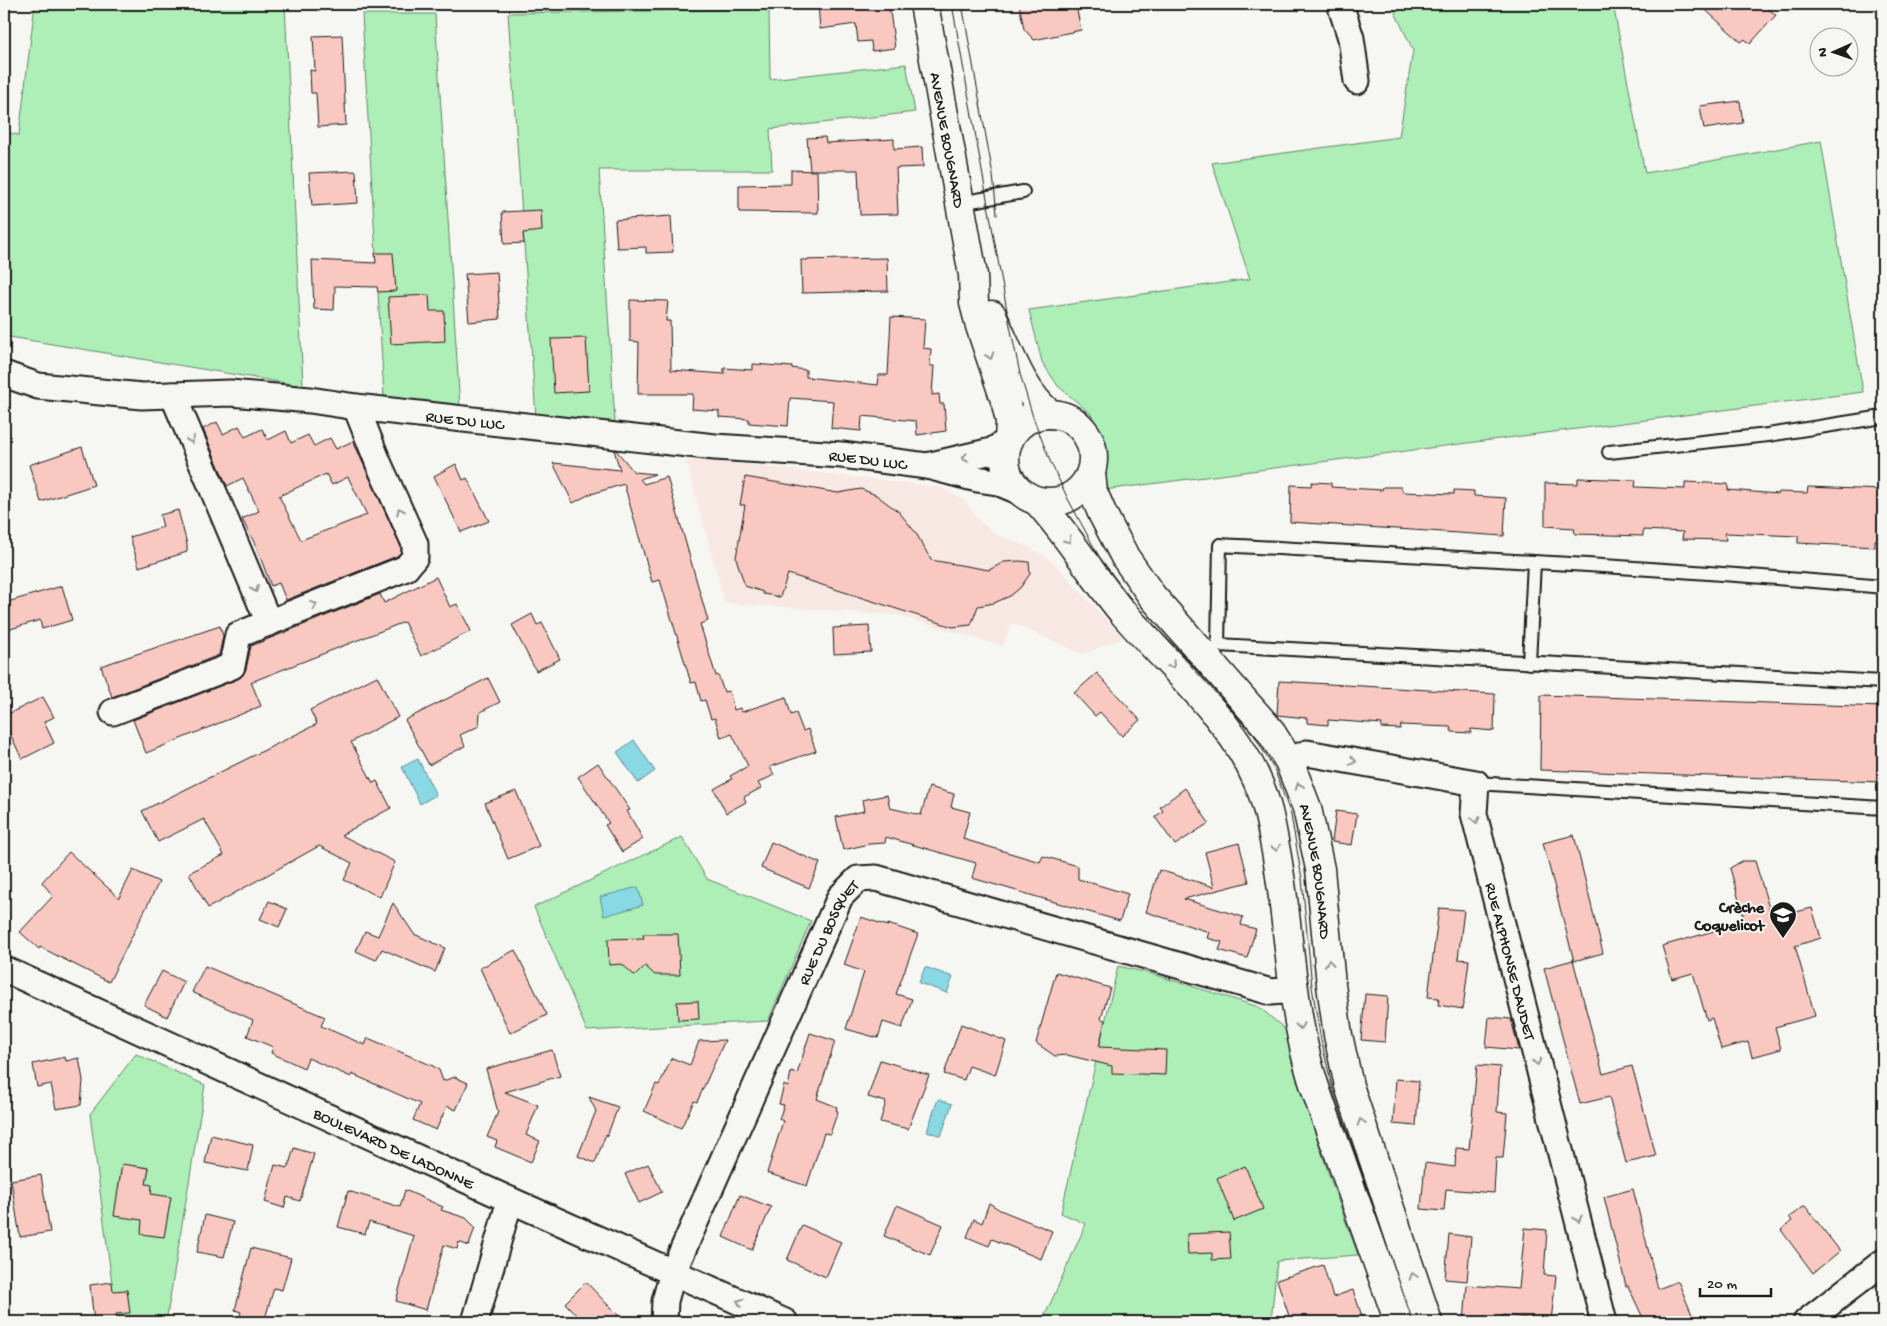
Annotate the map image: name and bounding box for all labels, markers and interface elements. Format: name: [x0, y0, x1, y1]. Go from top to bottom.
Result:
north arrow: [1810, 28, 1860, 78]
text: N: [1815, 48, 1832, 57]
street label: AVENUE BOUGNARD: [924, 71, 967, 210]
one-way arrow: [984, 351, 994, 360]
street label: RUE DU LUC: [424, 409, 506, 437]
one-way arrow: [185, 435, 195, 444]
street label: RUE DU LUC: [828, 448, 909, 476]
one-way arrow: [960, 452, 969, 463]
one-way arrow: [396, 507, 407, 516]
one-way arrow: [1062, 534, 1071, 544]
one-way arrow: [248, 584, 259, 593]
one-way arrow: [309, 601, 318, 611]
one-way arrow: [1166, 659, 1175, 668]
one-way arrow: [1349, 755, 1357, 765]
one-way arrow: [1295, 783, 1305, 791]
street label: AVENUE BOUGNARD: [1293, 801, 1333, 941]
one-way arrow: [1470, 815, 1480, 824]
one-way arrow: [1270, 844, 1280, 852]
street label: RUE DU BOSQUET: [796, 877, 865, 989]
street label: RUE ALPHONSE DAUDET: [1479, 881, 1538, 1043]
place label: Crèche Coquelicot: [1693, 900, 1765, 937]
school or university icon: Crèche Coquelicot: [1768, 900, 1798, 939]
one-way arrow: [1323, 959, 1334, 967]
one-way arrow: [1295, 1022, 1305, 1031]
one-way arrow: [1532, 1058, 1542, 1066]
street label: BOULEVARD DE LADONNE: [309, 1105, 477, 1196]
one-way arrow: [1357, 1118, 1367, 1127]
one-way arrow: [1572, 1215, 1583, 1224]
scale bar: [1700, 1266, 1771, 1298]
one-way arrow: [1408, 1272, 1418, 1281]
text: 20 m: [1707, 1276, 1737, 1294]
one-way arrow: [736, 1298, 745, 1309]

